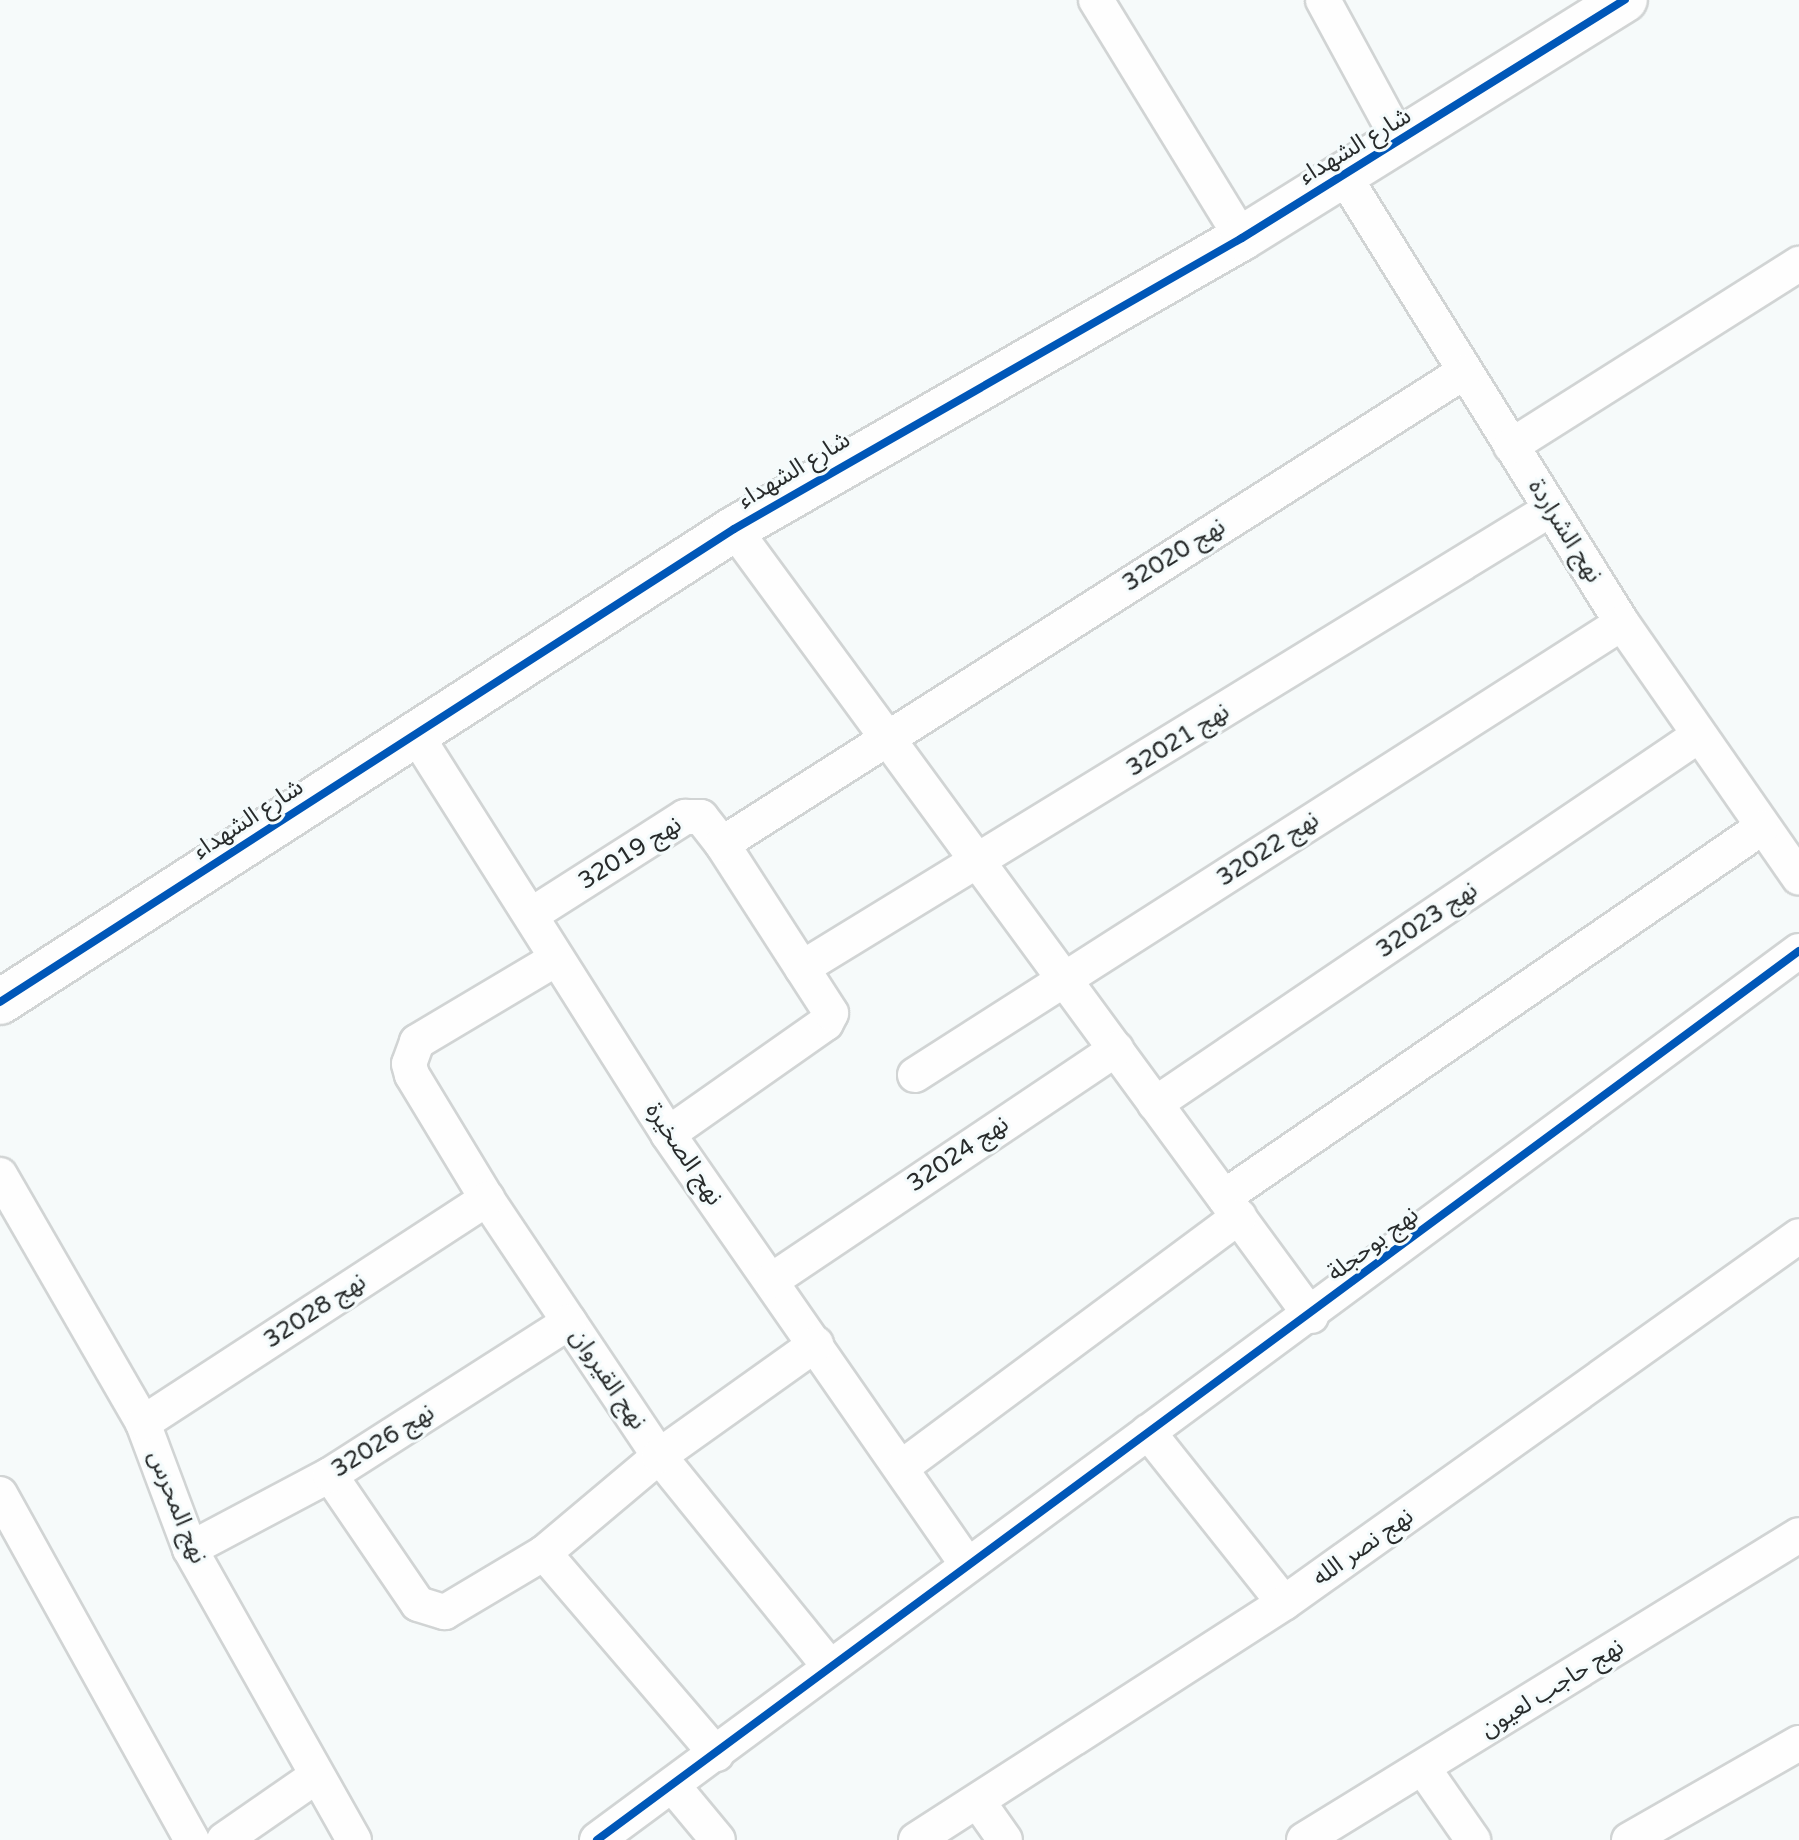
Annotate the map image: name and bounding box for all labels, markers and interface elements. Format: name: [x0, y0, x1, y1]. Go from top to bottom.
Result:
street label: شارع الشهداء: [1294, 101, 1416, 191]
street label: شارع الشهداء: [733, 425, 855, 515]
street label: نهج الشراردة: [1522, 474, 1608, 588]
street label: نهج 32020: [1117, 512, 1231, 598]
street label: نهج 32021: [1121, 697, 1235, 783]
street label: شارع الشهداء: [187, 773, 309, 865]
street label: نهج 32022: [1212, 805, 1324, 893]
street label: نهج 32019: [573, 810, 687, 896]
street label: نهج 32023: [1371, 876, 1483, 964]
street label: نهج الصخيرة: [639, 1097, 729, 1211]
street label: نهج 32024: [902, 1110, 1014, 1198]
street label: نهج بوحجلة: [1322, 1200, 1424, 1288]
street label: نهج 32028: [259, 1267, 371, 1355]
street label: نهج القيروان: [564, 1323, 652, 1435]
street label: نهج 32026: [326, 1398, 440, 1484]
street label: نهج المحرس: [141, 1446, 213, 1568]
street label: نهج نصر الله: [1307, 1502, 1419, 1592]
street label: نهج حاجب لعيون: [1475, 1632, 1629, 1744]

